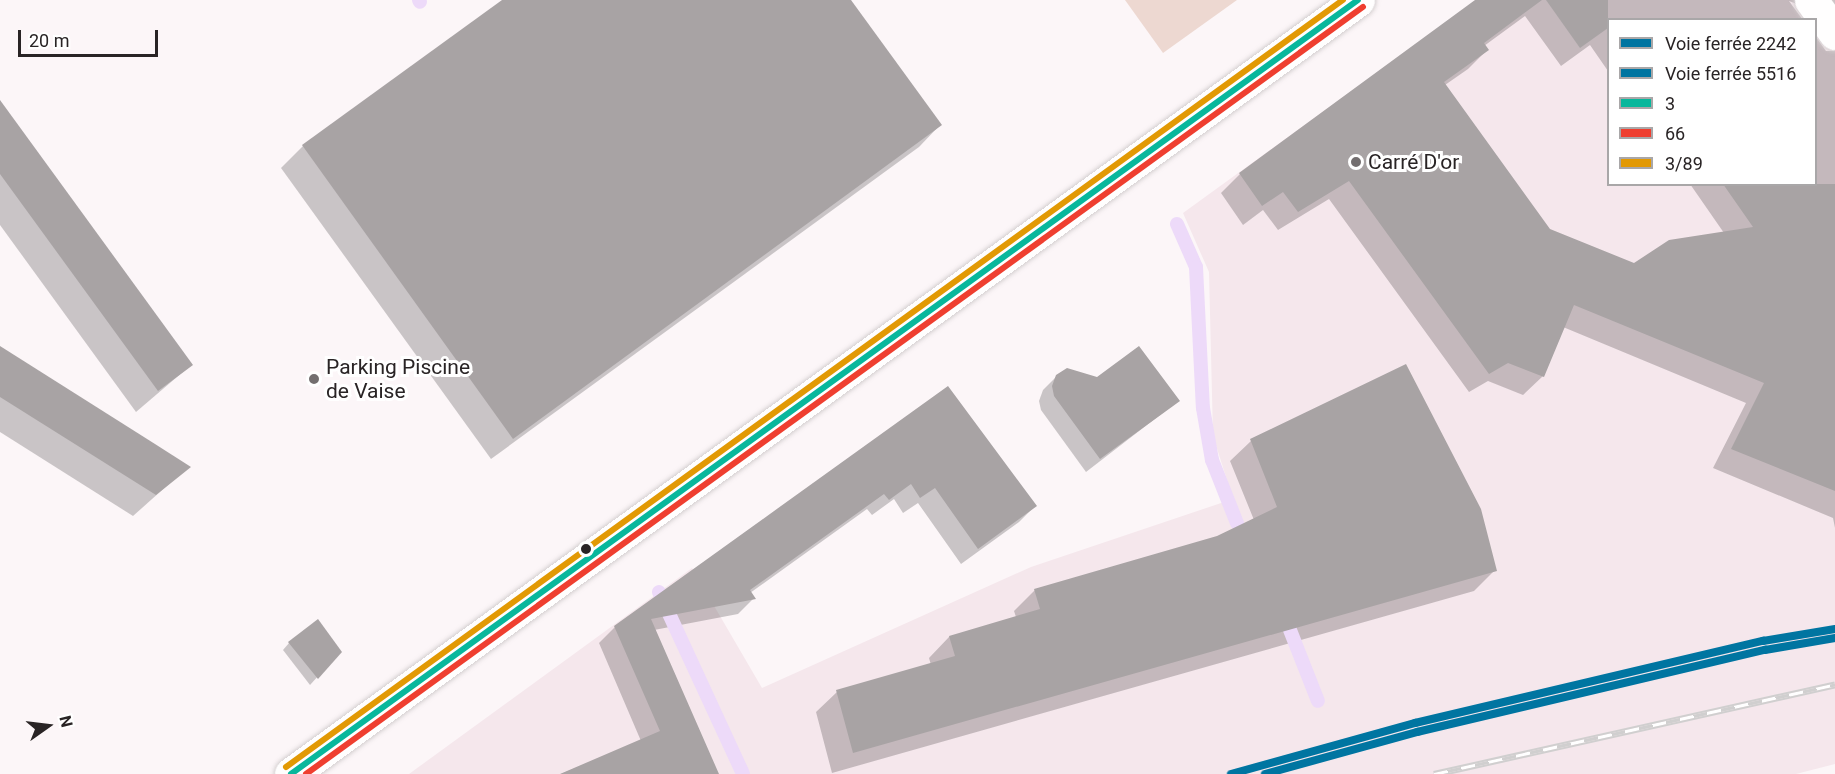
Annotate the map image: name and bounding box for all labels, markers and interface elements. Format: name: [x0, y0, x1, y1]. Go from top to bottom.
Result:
scale bar: [21, 18, 160, 56]
legend: [1607, 18, 1817, 186]
text: 20 m: [29, 30, 69, 51]
text: Voie ferrée 2242: [1665, 33, 1796, 54]
text: Voie ferrée 5516: [1665, 63, 1796, 84]
text: 3: [1665, 93, 1675, 114]
text: 66: [1665, 123, 1685, 144]
place label: Carré D'or: [1368, 149, 1459, 175]
text: 3/89: [1665, 153, 1703, 174]
marker: Carré D'or: [1349, 155, 1363, 169]
place label: Parking Piscine de Vaise: [326, 354, 470, 404]
marker: Parking Piscine de Vaise: [307, 372, 321, 386]
unlabelled marker: [580, 543, 592, 555]
north arrow: [18, 696, 78, 756]
text: N: [55, 714, 77, 729]

